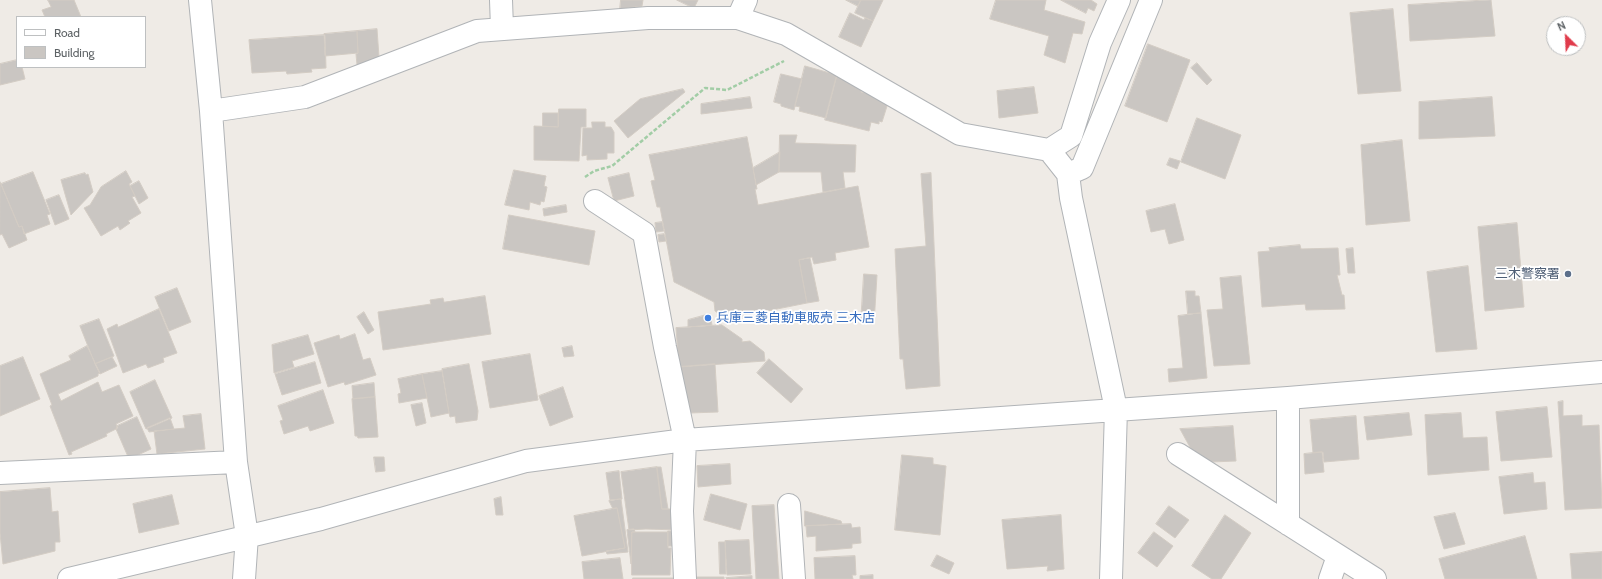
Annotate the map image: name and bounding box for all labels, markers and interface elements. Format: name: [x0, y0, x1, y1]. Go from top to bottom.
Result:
legend: [16, 16, 146, 68]
north arrow: [1546, 16, 1586, 56]
text: N: [1555, 18, 1568, 34]
text: Road: [54, 25, 80, 40]
text: Building: [54, 45, 95, 60]
place label: 三木警察署: [1495, 266, 1560, 282]
marker: 三木警察署: [1563, 269, 1573, 279]
place label: 兵庫三菱自動車販売 三木店: [716, 310, 875, 326]
marker: 兵庫三菱自動車販売 三木店: [703, 313, 713, 323]

